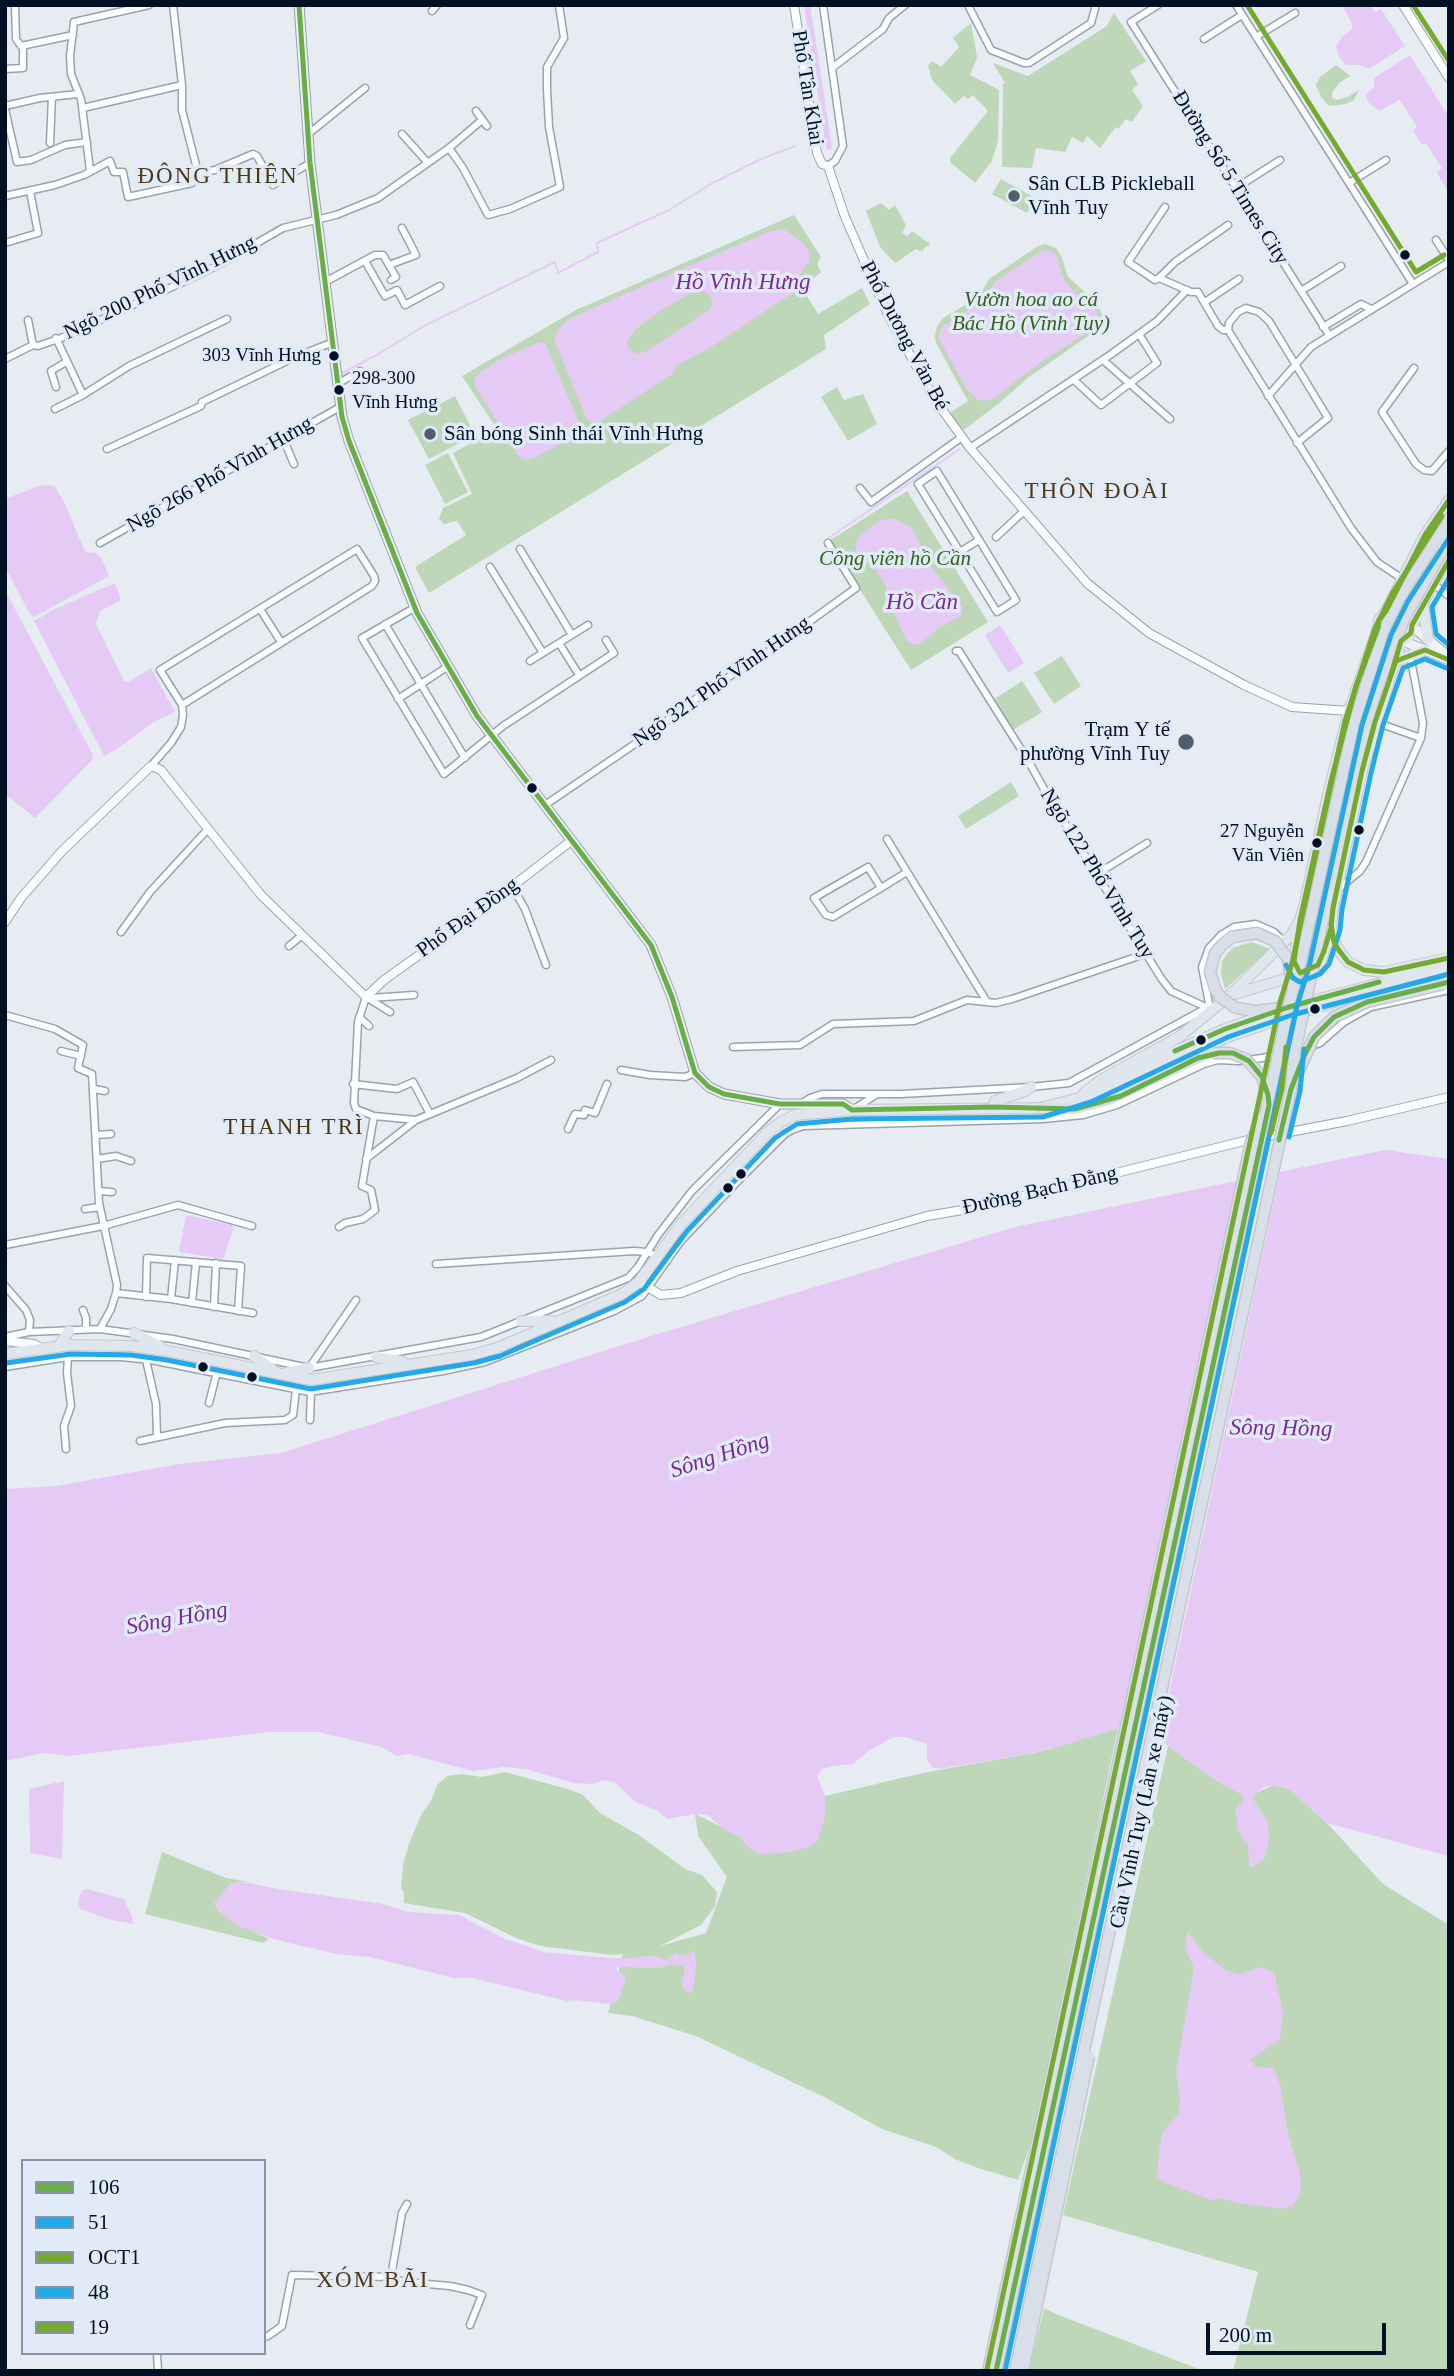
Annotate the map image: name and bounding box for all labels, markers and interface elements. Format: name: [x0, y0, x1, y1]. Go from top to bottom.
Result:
street label: Phố Tân Khai: [785, 28, 829, 148]
street label: Đường Số 5 Times City: [1166, 86, 1294, 270]
district label: ĐÔNG THIÊN: [139, 163, 297, 191]
place label: Sân CLB Pickleball Vĩnh Tuy: [1028, 171, 1195, 221]
marker: Sân CLB Pickleball Vĩnh Tuy: [1006, 188, 1022, 204]
street label: Ngõ 200 Phố Vĩnh Hưng: [60, 230, 260, 346]
unlabelled marker: [1398, 248, 1412, 262]
street label: Phố Dương Văn Bé: [854, 257, 954, 415]
water label: Hồ Vĩnh Hưng: [675, 269, 811, 297]
park label: Vườn hoa ao cá Bác Hồ (Vĩnh Tuy): [952, 287, 1110, 337]
place label: 303 Vĩnh Hưng: [202, 345, 321, 367]
marker: 303 Vĩnh Hưng: [327, 349, 341, 363]
place label: 298-300 Vĩnh Hưng: [352, 368, 438, 412]
marker: 298-300 Vĩnh Hưng: [332, 383, 346, 397]
street label: Ngõ 266 Phố Vĩnh Hưng: [122, 411, 318, 539]
place label: Sân bóng Sinh thái Vĩnh Hưng: [444, 421, 703, 447]
marker: Sân bóng Sinh thái Vĩnh Hưng: [422, 426, 438, 442]
district label: THÔN ĐOÀI: [1026, 478, 1168, 506]
park label: Công viên hồ Cần: [819, 546, 971, 572]
water label: Hồ Cần: [886, 589, 958, 617]
street label: Ngõ 321 Phố Vĩnh Hưng: [628, 611, 816, 753]
place label: Trạm Y tế phường Vĩnh Tuy: [1020, 717, 1170, 767]
marker: Trạm Y tế phường Vĩnh Tuy: [1176, 732, 1196, 752]
unlabelled marker: [525, 781, 539, 795]
street label: Ngõ 122 Phố Vĩnh Tuy: [1034, 784, 1160, 964]
place label: 27 Nguyễn Văn Viên: [1220, 821, 1304, 865]
unlabelled marker: [1352, 823, 1366, 837]
marker: 27 Nguyễn Văn Viên: [1310, 836, 1324, 850]
street label: Phố Đại Đồng: [412, 872, 524, 964]
unlabelled marker: [1308, 1002, 1322, 1016]
unlabelled marker: [1194, 1033, 1208, 1047]
district label: THANH TRÌ: [224, 1114, 364, 1142]
street label: Đường Bạch Đằng: [960, 1161, 1120, 1221]
unlabelled marker: [734, 1167, 748, 1181]
unlabelled marker: [721, 1181, 735, 1195]
unlabelled marker: [196, 1360, 210, 1374]
unlabelled marker: [245, 1370, 259, 1384]
water label: Sông Hồng: [1229, 1414, 1333, 1444]
water label: Sông Hồng: [667, 1427, 773, 1485]
water label: Sông Hồng: [124, 1596, 230, 1642]
street label: Cầu Vĩnh Tuy (Làn xe máy): [1105, 1693, 1179, 1931]
legend: [21, 2159, 266, 2355]
text: 106: [88, 2175, 120, 2199]
text: 51: [88, 2210, 109, 2234]
text: OCT1: [88, 2245, 141, 2269]
district label: XÓM BÃI: [317, 2267, 429, 2295]
text: 48: [88, 2280, 109, 2304]
scale bar: [1209, 2310, 1389, 2354]
text: 19: [88, 2315, 109, 2339]
text: 200 m: [1219, 2323, 1272, 2347]

